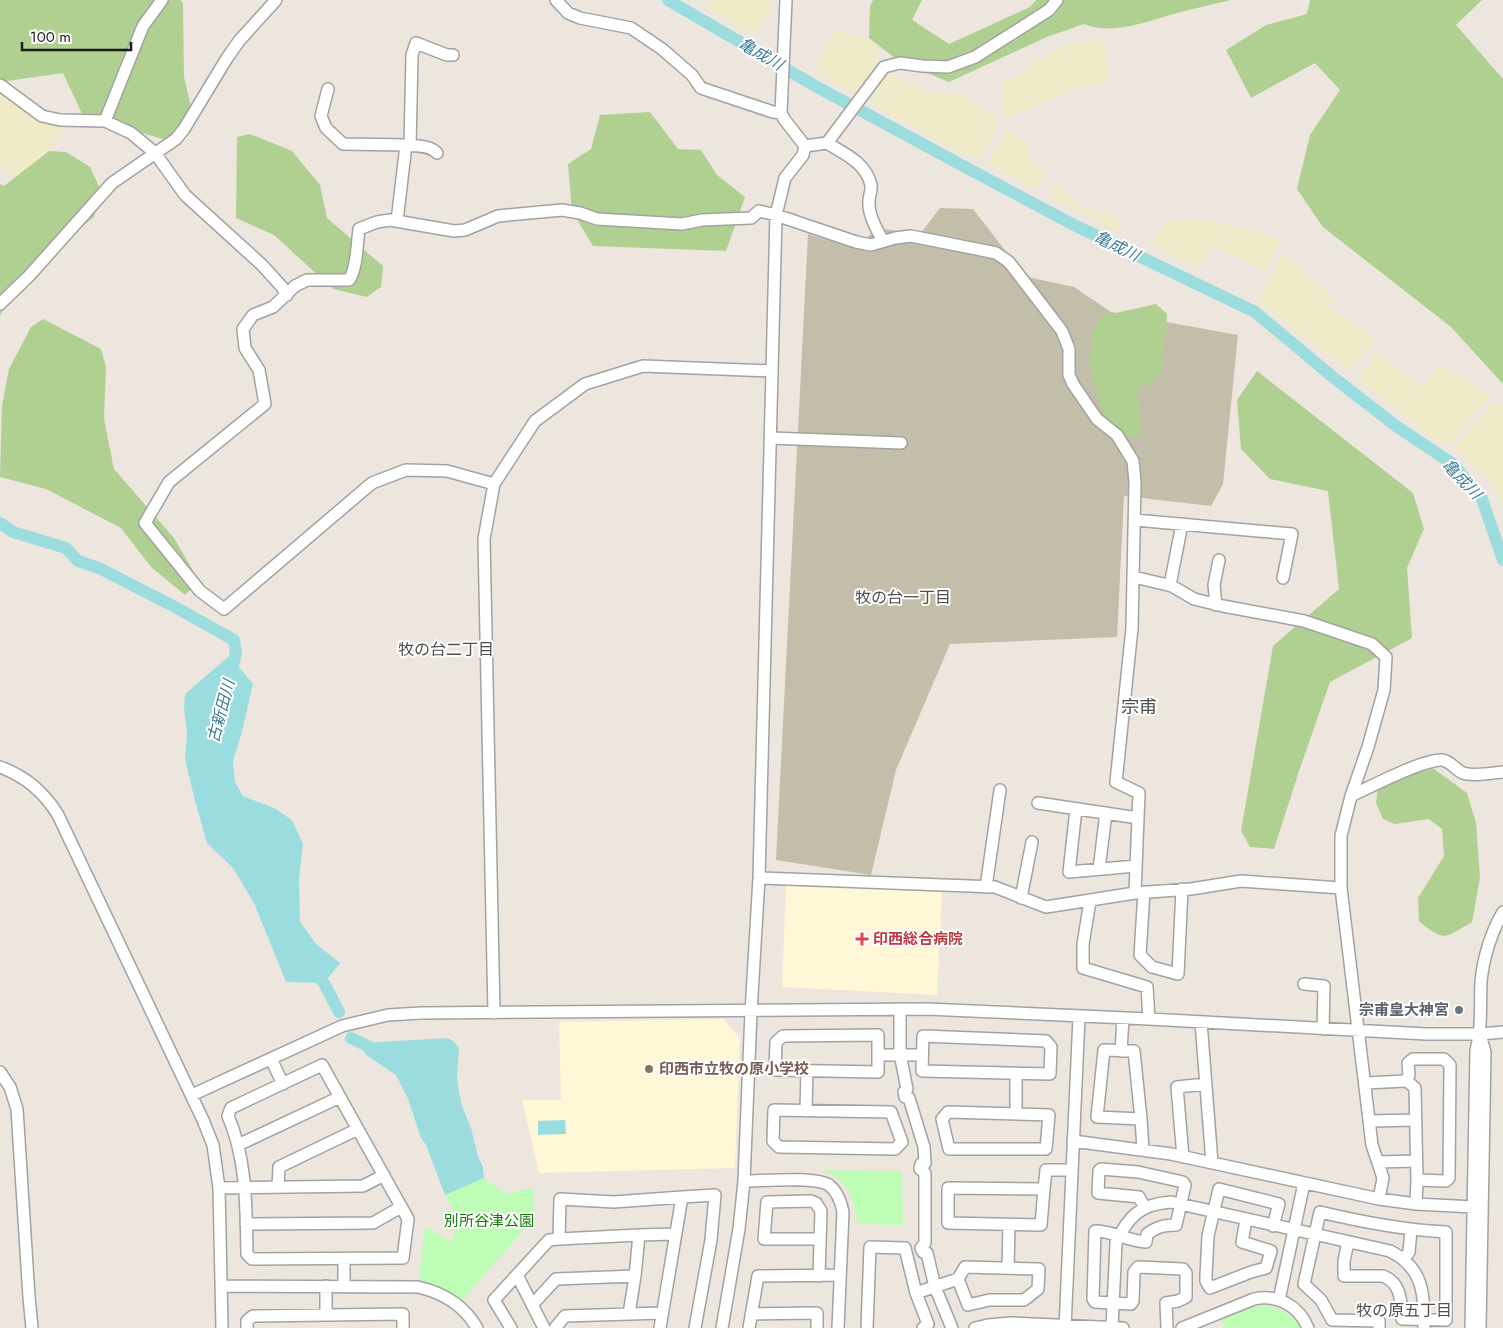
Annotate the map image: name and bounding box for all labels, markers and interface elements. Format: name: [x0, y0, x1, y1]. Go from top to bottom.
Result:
scale bar: [22, 20, 131, 52]
text: 100 m: [30, 26, 71, 48]
water label: 亀成川: [734, 32, 789, 77]
water label: 亀成川: [1090, 225, 1145, 268]
water label: 亀成川: [1437, 454, 1488, 506]
district label: 牧の台一丁目: [855, 586, 951, 609]
district label: 牧の台二丁目: [398, 638, 494, 661]
water label: 古新田川: [202, 675, 241, 745]
district label: 宗甫: [1121, 694, 1157, 720]
place label: 印西総合病院: [873, 928, 963, 950]
marker: 印西総合病院: [855, 932, 869, 946]
place label: 宗甫皇大神宮: [1359, 999, 1449, 1021]
marker: 宗甫皇大神宮: [1453, 1004, 1465, 1016]
place label: 印西市立牧の原小学校: [659, 1058, 809, 1080]
marker: 印西市立牧の原小学校: [643, 1063, 655, 1075]
park label: 別所谷津公園: [444, 1210, 534, 1232]
district label: 牧の原五丁目: [1356, 1299, 1452, 1322]

